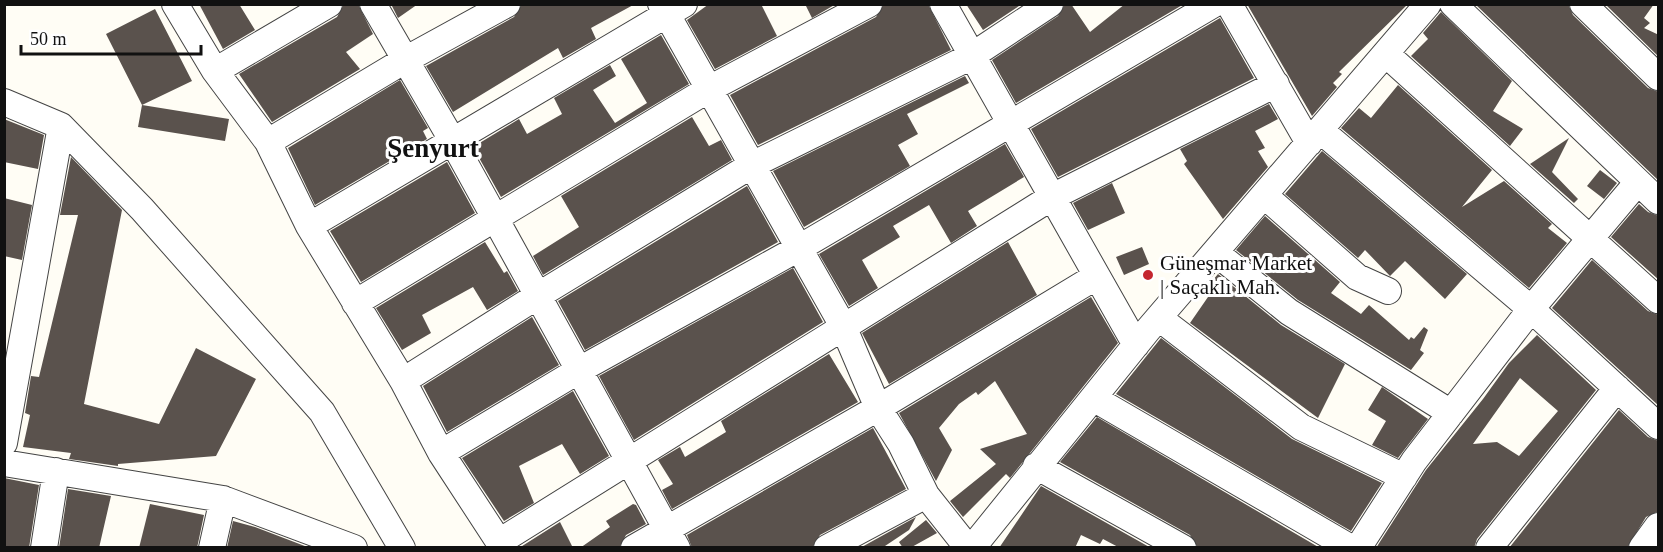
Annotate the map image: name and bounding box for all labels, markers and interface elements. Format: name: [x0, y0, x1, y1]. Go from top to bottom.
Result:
scale bar: [21, 18, 201, 56]
text: 50 m: [30, 29, 67, 49]
district label: Şenyurt: [387, 133, 479, 163]
place label: Güneşmar Market | Saçaklı Mah.: [1160, 251, 1312, 299]
marker: Güneşmar Market | Saçaklı Mah.: [1141, 268, 1155, 282]

